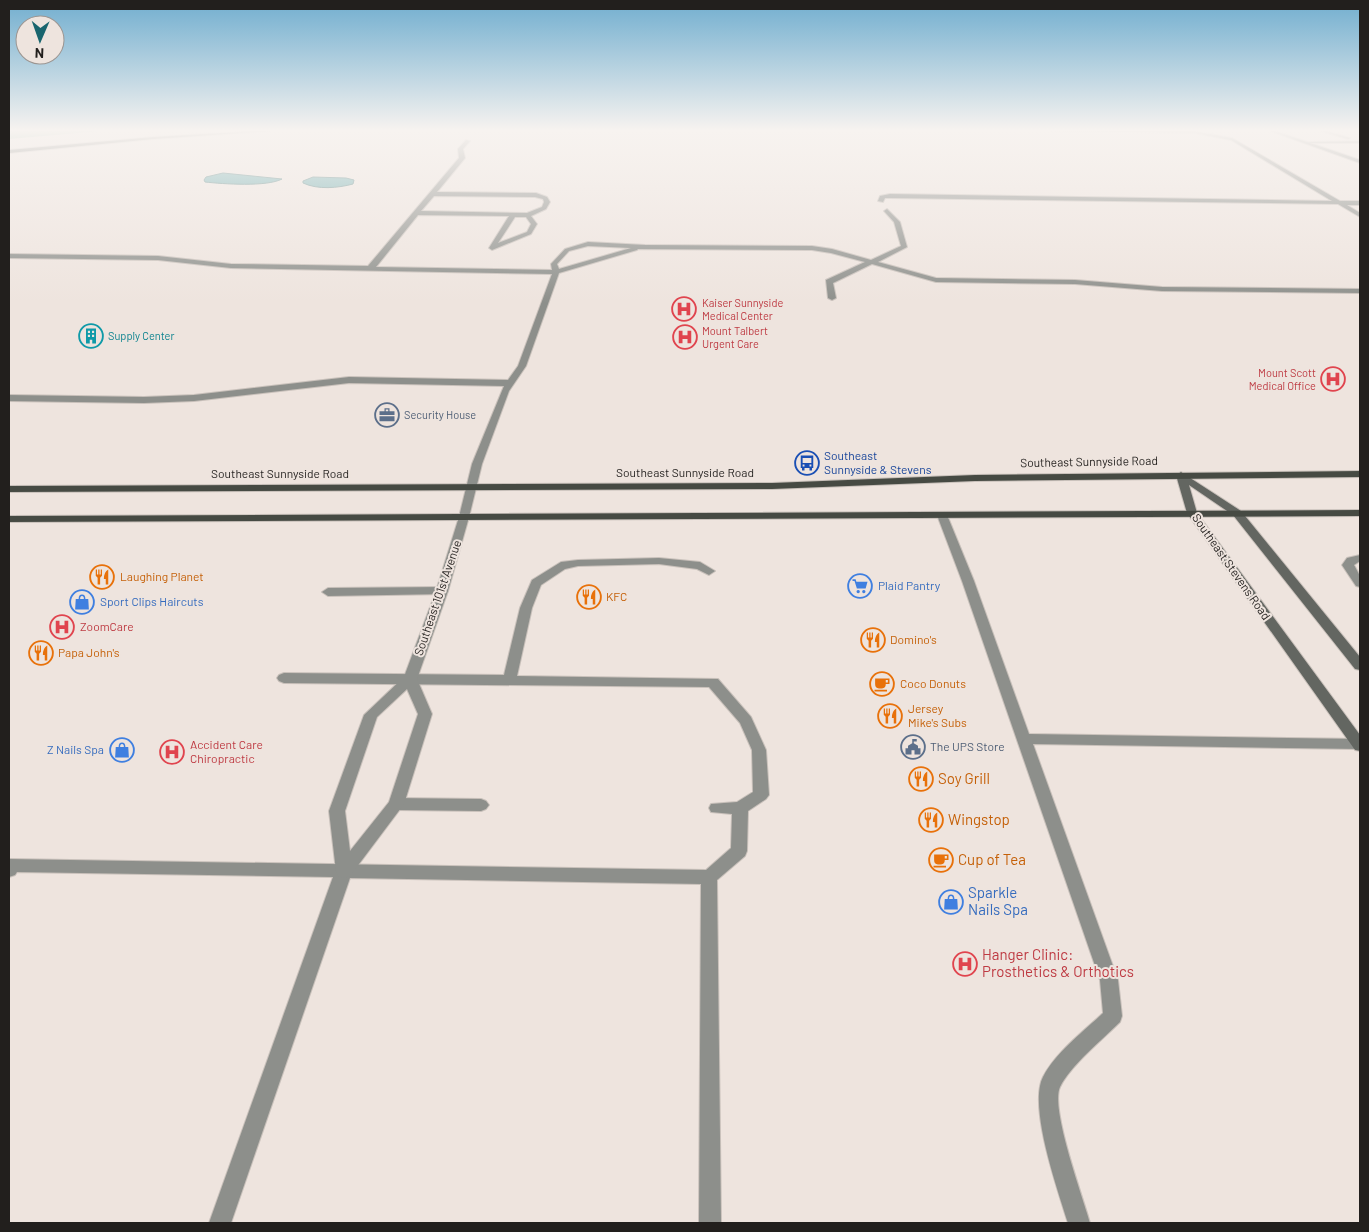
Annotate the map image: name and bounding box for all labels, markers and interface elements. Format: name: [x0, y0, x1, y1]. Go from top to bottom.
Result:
north arrow: [15, 15, 65, 65]
text: N: [35, 45, 44, 62]
hospital icon: Kaiser Sunnyside Medical Center: [671, 296, 697, 322]
place label: Kaiser Sunnyside Medical Center: [702, 296, 783, 322]
building icon: Supply Center: [78, 323, 104, 349]
hospital icon: Mount Talbert Urgent Care: [672, 324, 698, 350]
place label: Mount Talbert Urgent Care: [702, 324, 768, 350]
place label: Supply Center: [108, 329, 174, 342]
place label: Mount Scott Medical Office: [1249, 366, 1316, 392]
hospital icon: Mount Scott Medical Office: [1320, 366, 1346, 392]
office icon: Security House: [374, 402, 400, 428]
place label: Security House: [404, 408, 476, 421]
place label: Southeast Sunnyside & Stevens: [824, 448, 932, 476]
bus stop icon: Southeast Sunnyside & Stevens: [794, 450, 820, 476]
street label: Southeast Sunnyside Road: [1020, 453, 1158, 469]
street label: Southeast Sunnyside Road: [616, 465, 754, 479]
street label: Southeast Sunnyside Road: [211, 466, 349, 480]
street label: Southeast Stevens Road: [1190, 511, 1274, 622]
street label: Southeast 101st Avenue: [411, 538, 463, 657]
restaurant icon: Laughing Planet: [89, 564, 115, 590]
place label: Laughing Planet: [120, 569, 204, 583]
supermarket icon: Plaid Pantry: [847, 573, 873, 599]
place label: Plaid Pantry: [878, 578, 941, 592]
restaurant icon: KFC: [576, 584, 602, 610]
shop icon: Sport Clips Haircuts: [69, 589, 95, 615]
place label: KFC: [606, 589, 627, 603]
place label: Sport Clips Haircuts: [100, 594, 204, 608]
hospital icon: ZoomCare: [49, 614, 75, 640]
place label: ZoomCare: [80, 619, 134, 633]
restaurant icon: Domino's: [860, 627, 886, 653]
place label: Domino's: [890, 632, 937, 646]
restaurant icon: Papa John's: [28, 640, 54, 666]
place label: Papa John's: [58, 645, 120, 659]
cafe icon: Coco Donuts: [869, 671, 895, 697]
place label: Coco Donuts: [900, 676, 966, 690]
place label: Jersey Mike's Subs: [908, 701, 967, 729]
restaurant icon: Jersey Mike's Subs: [877, 703, 903, 729]
public building icon: The UPS Store: [900, 734, 926, 760]
shop icon: Z Nails Spa: [109, 737, 135, 763]
place label: Accident Care Chiropractic: [190, 737, 263, 765]
hospital icon: Accident Care Chiropractic: [159, 739, 185, 765]
place label: The UPS Store: [930, 739, 1005, 753]
place label: Z Nails Spa: [47, 742, 104, 756]
restaurant icon: Soy Grill: [908, 766, 934, 792]
place label: Soy Grill: [938, 769, 990, 787]
restaurant icon: Wingstop: [918, 807, 944, 833]
place label: Wingstop: [948, 810, 1010, 828]
cafe icon: Cup of Tea: [928, 847, 954, 873]
place label: Cup of Tea: [958, 850, 1026, 868]
place label: Sparkle Nails Spa: [968, 883, 1028, 918]
shop icon: Sparkle Nails Spa: [938, 889, 964, 915]
place label: Hanger Clinic: Prosthetics & Orthotics: [982, 945, 1134, 980]
hospital icon: Hanger Clinic: Prosthetics & Orthotics: [952, 951, 978, 977]

